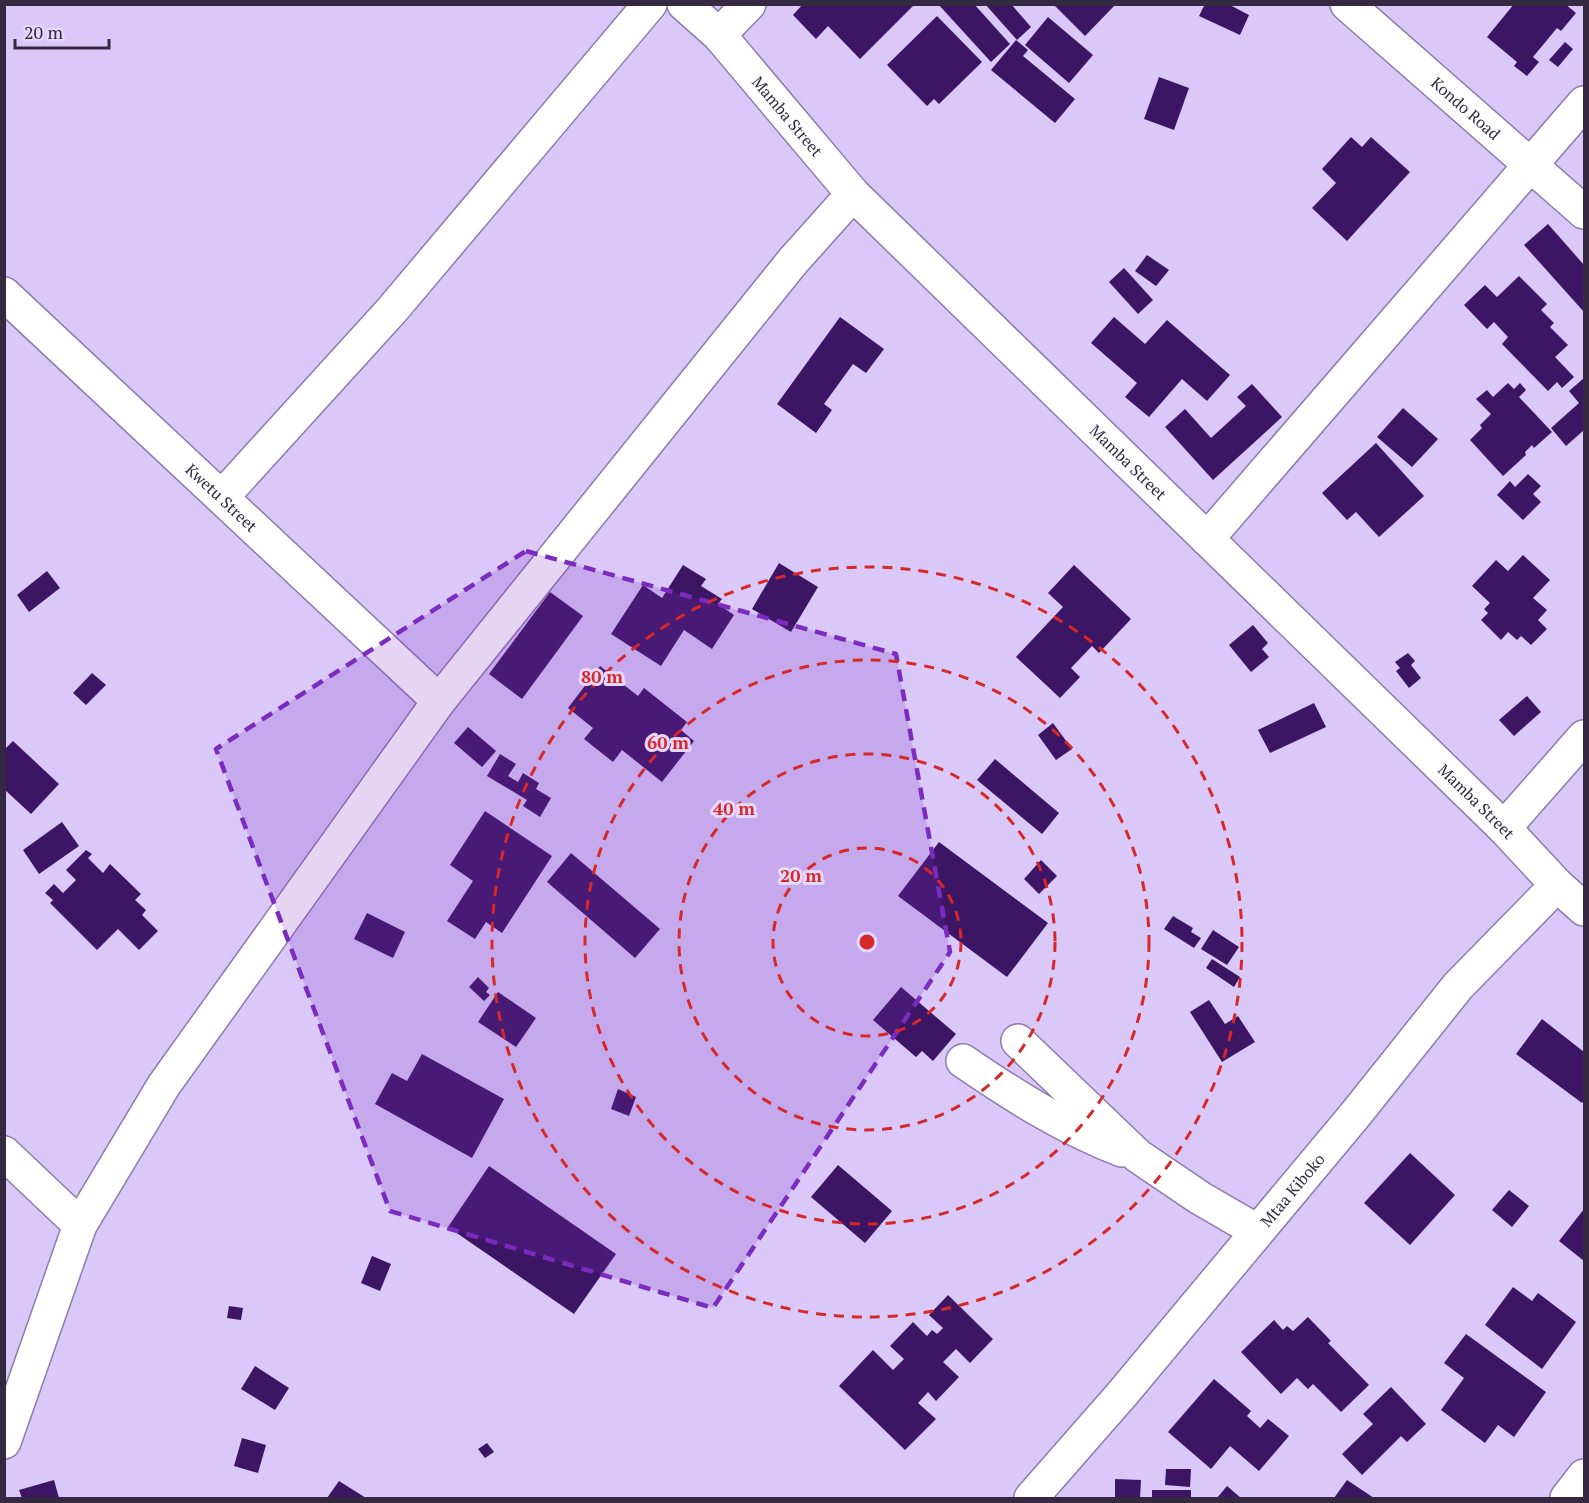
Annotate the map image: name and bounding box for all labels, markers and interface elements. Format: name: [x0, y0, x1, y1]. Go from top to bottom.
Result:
scale bar: [15, 12, 110, 50]
text: 20 m: [24, 20, 64, 44]
street label: Mamba Street: [747, 71, 828, 161]
street label: Kondo Road: [1426, 72, 1505, 145]
street label: Mamba Street: [1085, 420, 1172, 505]
street label: Kwetu Street: [181, 459, 262, 537]
text: 80 m: [581, 664, 623, 688]
text: 60 m: [647, 730, 689, 754]
street label: Mamba Street: [1433, 759, 1520, 844]
text: 40 m: [713, 796, 755, 820]
text: 20 m: [780, 863, 822, 887]
centre of rings: [857, 932, 877, 952]
street label: Mtaa Kiboko: [1255, 1148, 1330, 1231]

